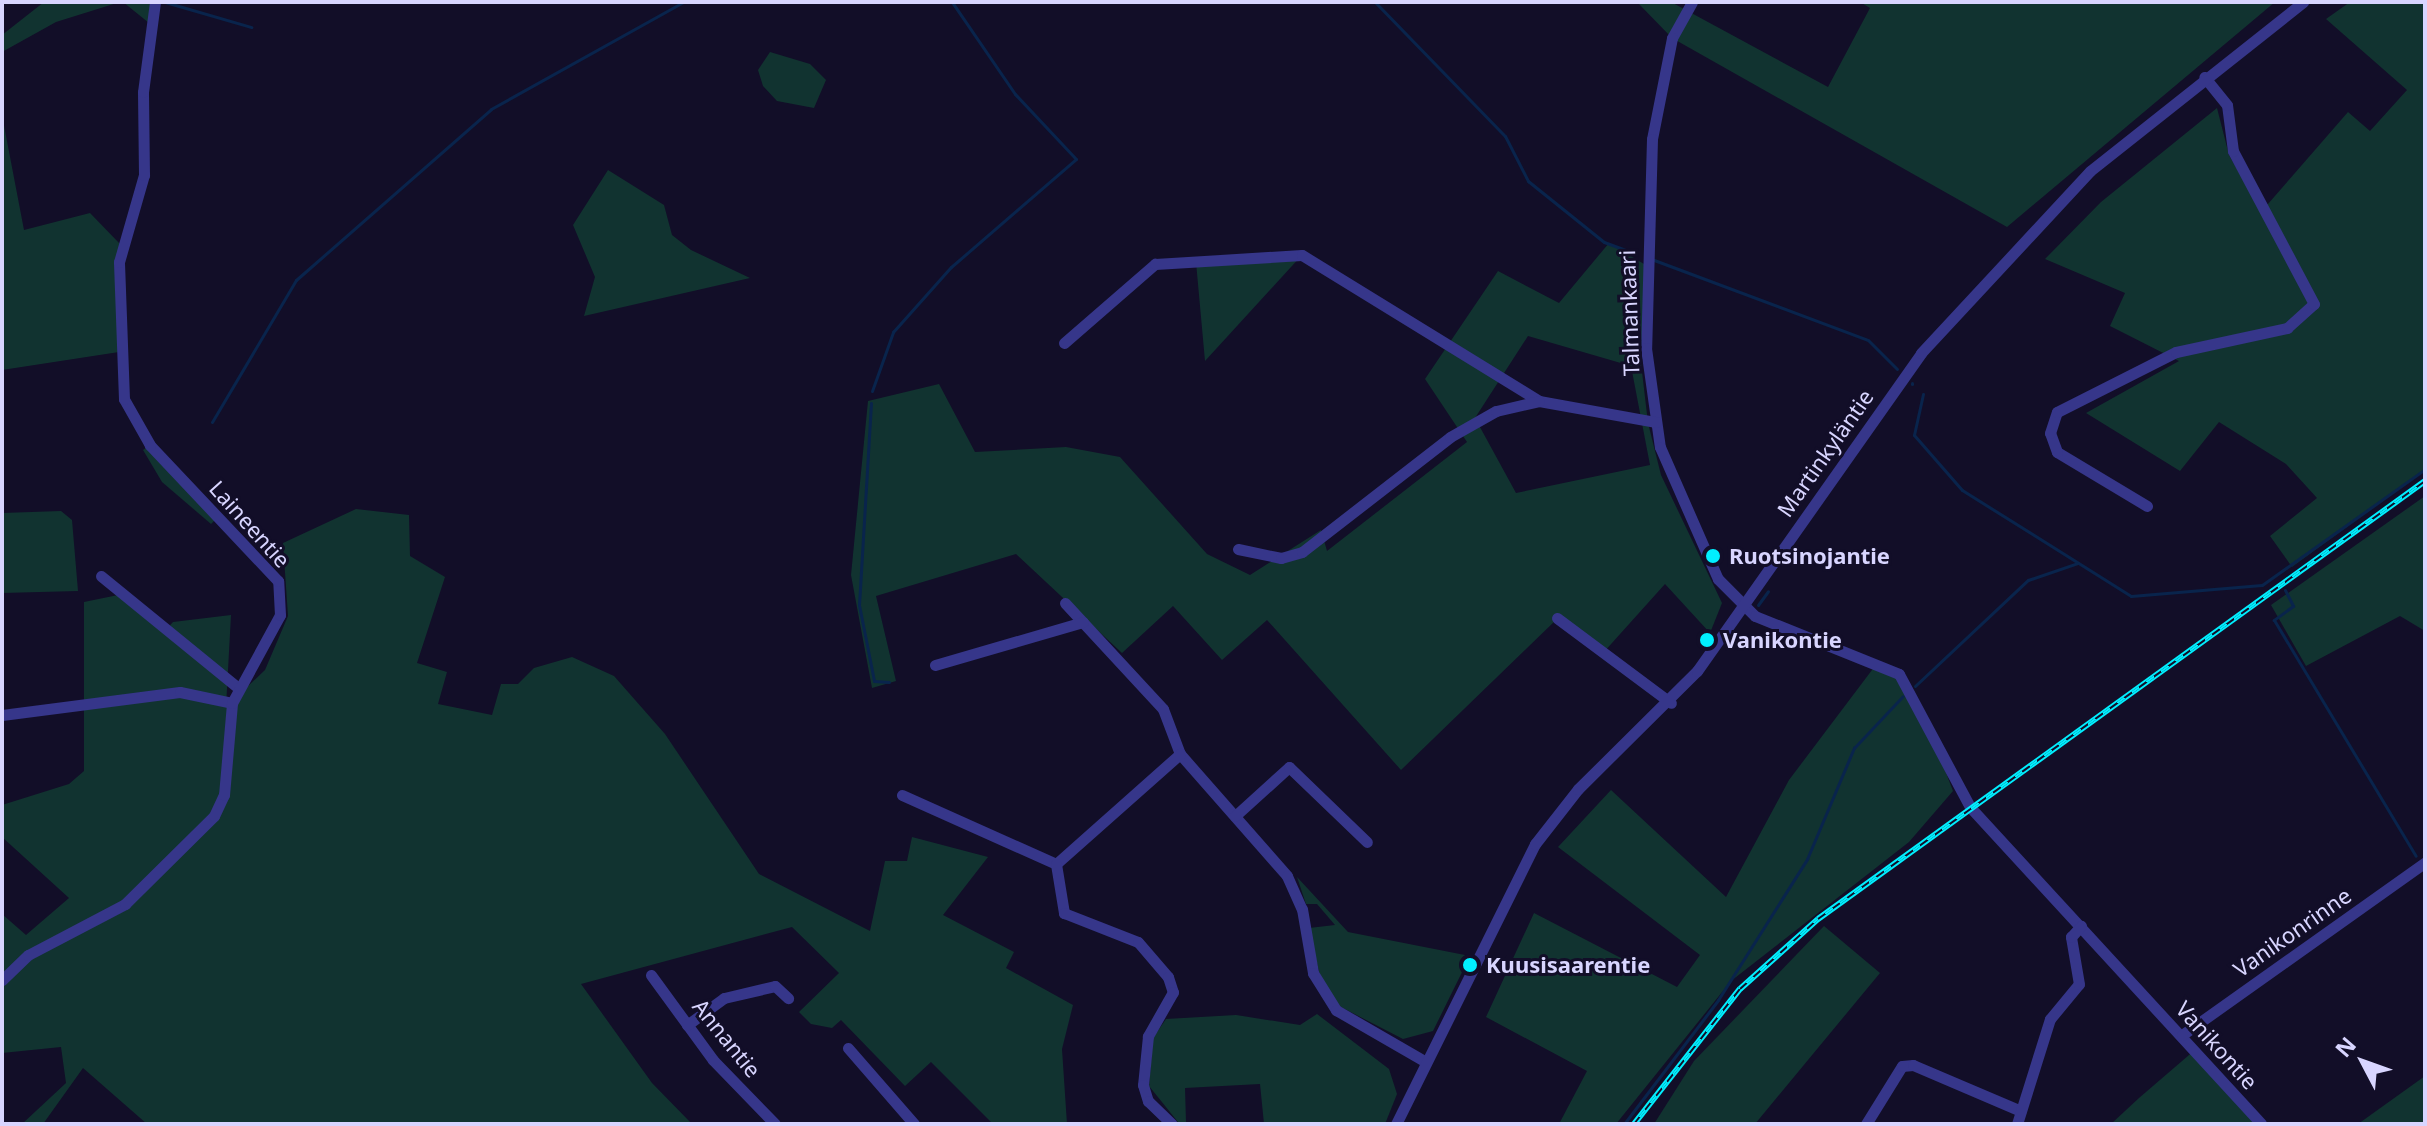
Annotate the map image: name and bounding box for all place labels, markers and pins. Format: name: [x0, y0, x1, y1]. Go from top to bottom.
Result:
place label: Ruotsinojantie: [1729, 543, 1890, 569]
marker: Ruotsinojantie: [1704, 547, 1722, 565]
place label: Vanikontie: [1723, 627, 1842, 653]
marker: Vanikontie: [1698, 631, 1716, 649]
place label: Kuusisaarentie: [1486, 952, 1650, 978]
marker: Kuusisaarentie: [1461, 956, 1479, 974]

